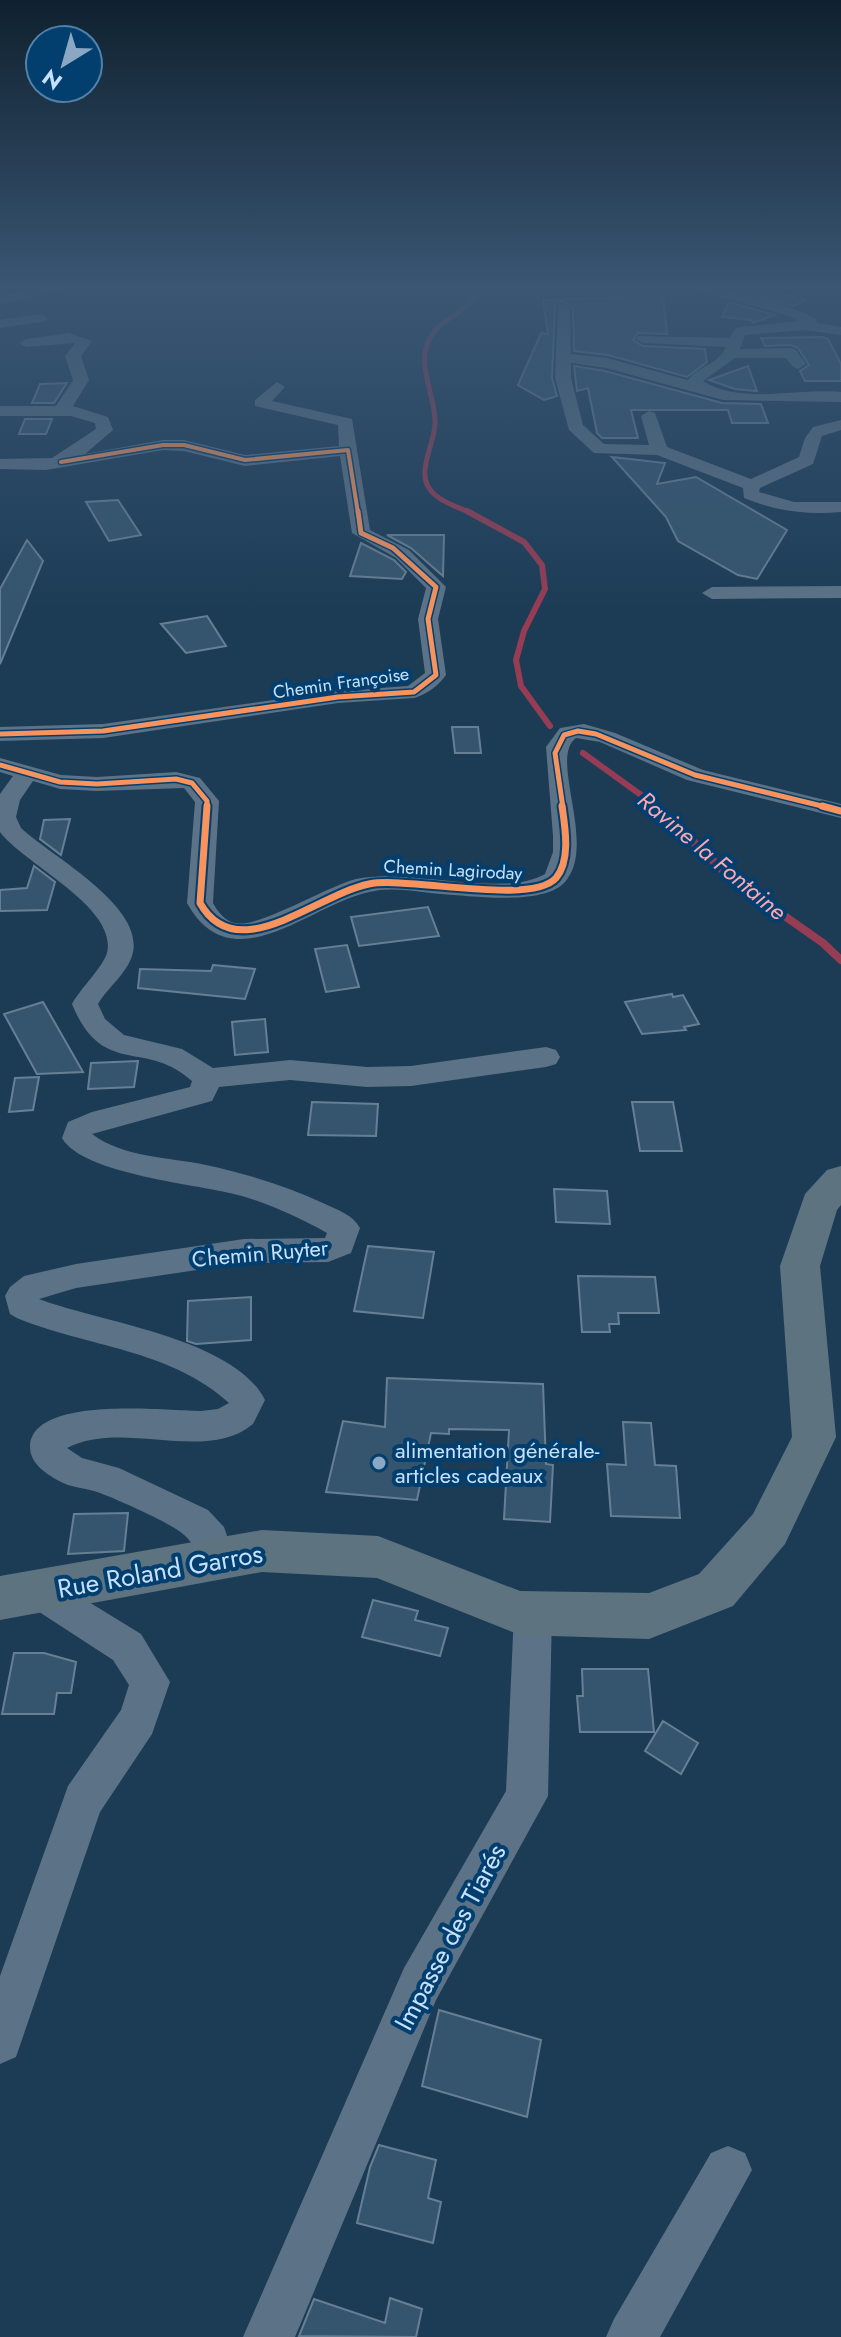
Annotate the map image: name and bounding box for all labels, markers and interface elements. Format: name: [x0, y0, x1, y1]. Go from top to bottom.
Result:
north arrow: [24, 24, 104, 104]
text: N: [35, 62, 69, 98]
street label: Chemin Françoise: [271, 661, 411, 705]
water label: Ravine la Fontaine: [630, 783, 794, 928]
street label: Chemin Lagiroday: [383, 853, 523, 887]
street label: Chemin Ruyter: [191, 1231, 330, 1275]
place label: alimentation générale- articles cadeaux: [395, 1434, 600, 1491]
marker: alimentation générale- articles cadeaux: [370, 1454, 388, 1472]
street label: Rue Roland Garros: [54, 1534, 266, 1608]
street label: Impasse des Tiarés: [385, 1837, 515, 2037]

